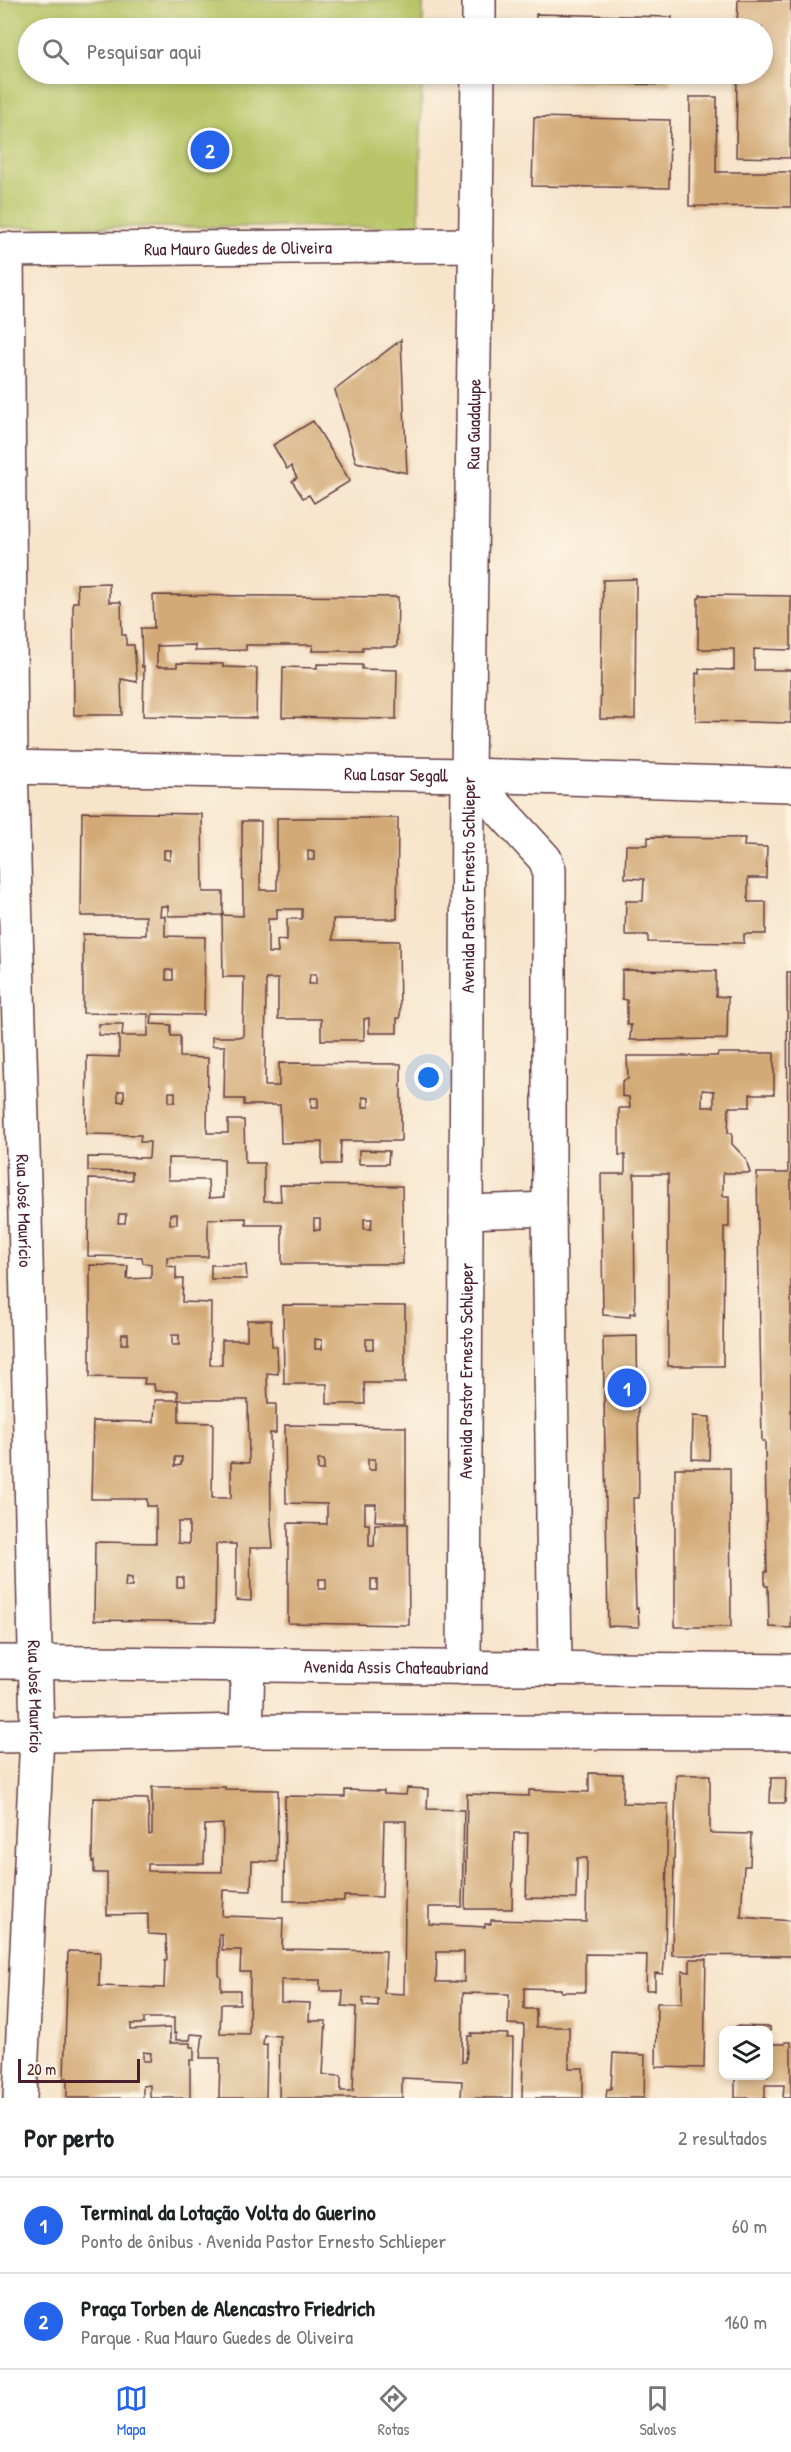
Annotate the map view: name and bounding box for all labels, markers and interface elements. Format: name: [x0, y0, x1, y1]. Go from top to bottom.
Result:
search box: [18, 18, 773, 84]
icon: search: [39, 35, 72, 68]
text: Pesquisar aqui: [87, 36, 202, 66]
pin: 2: [190, 128, 230, 172]
street label: Rua Mauro Guedes de Oliveira: [144, 234, 332, 261]
street label: Rua Guadalupe: [460, 379, 486, 469]
street label: Rua Lasar Segall: [344, 760, 448, 787]
street label: Avenida Pastor Ernesto Schlieper: [455, 777, 480, 993]
your location: [414, 1063, 443, 1092]
street label: Rua José Maurício: [11, 1154, 39, 1268]
street label: Avenida Pastor Ernesto Schlieper: [452, 1263, 478, 1479]
pin: 1: [608, 1366, 646, 1410]
street label: Rua José Maurício: [22, 1640, 49, 1754]
street label: Avenida Assis Chateaubriand: [304, 1653, 488, 1680]
map controls: [719, 2026, 773, 2080]
button: layers: [719, 2026, 773, 2080]
scale bar: [18, 2056, 140, 2084]
text: 20 m: [27, 2058, 56, 2080]
text: Por perto: [24, 2120, 114, 2155]
text: 2 resultados: [678, 2124, 767, 2151]
text: Terminal da Lotação Volta do Guerino: [81, 2197, 376, 2227]
text: 1: [40, 2212, 47, 2239]
text: 60 m: [732, 2212, 767, 2239]
text: Ponto de ônibus · Avenida Pastor Ernesto Schlieper: [81, 2227, 446, 2254]
text: Praça Torben de Alencastro Friedrich: [81, 2293, 375, 2323]
text: 2: [39, 2308, 48, 2335]
text: 160 m: [725, 2308, 767, 2335]
text: Parque · Rua Mauro Guedes de Oliveira: [81, 2323, 353, 2350]
tab: Mapa: [115, 2382, 148, 2440]
tab: Rotas: [377, 2382, 410, 2440]
tab: Salvos: [639, 2382, 676, 2440]

